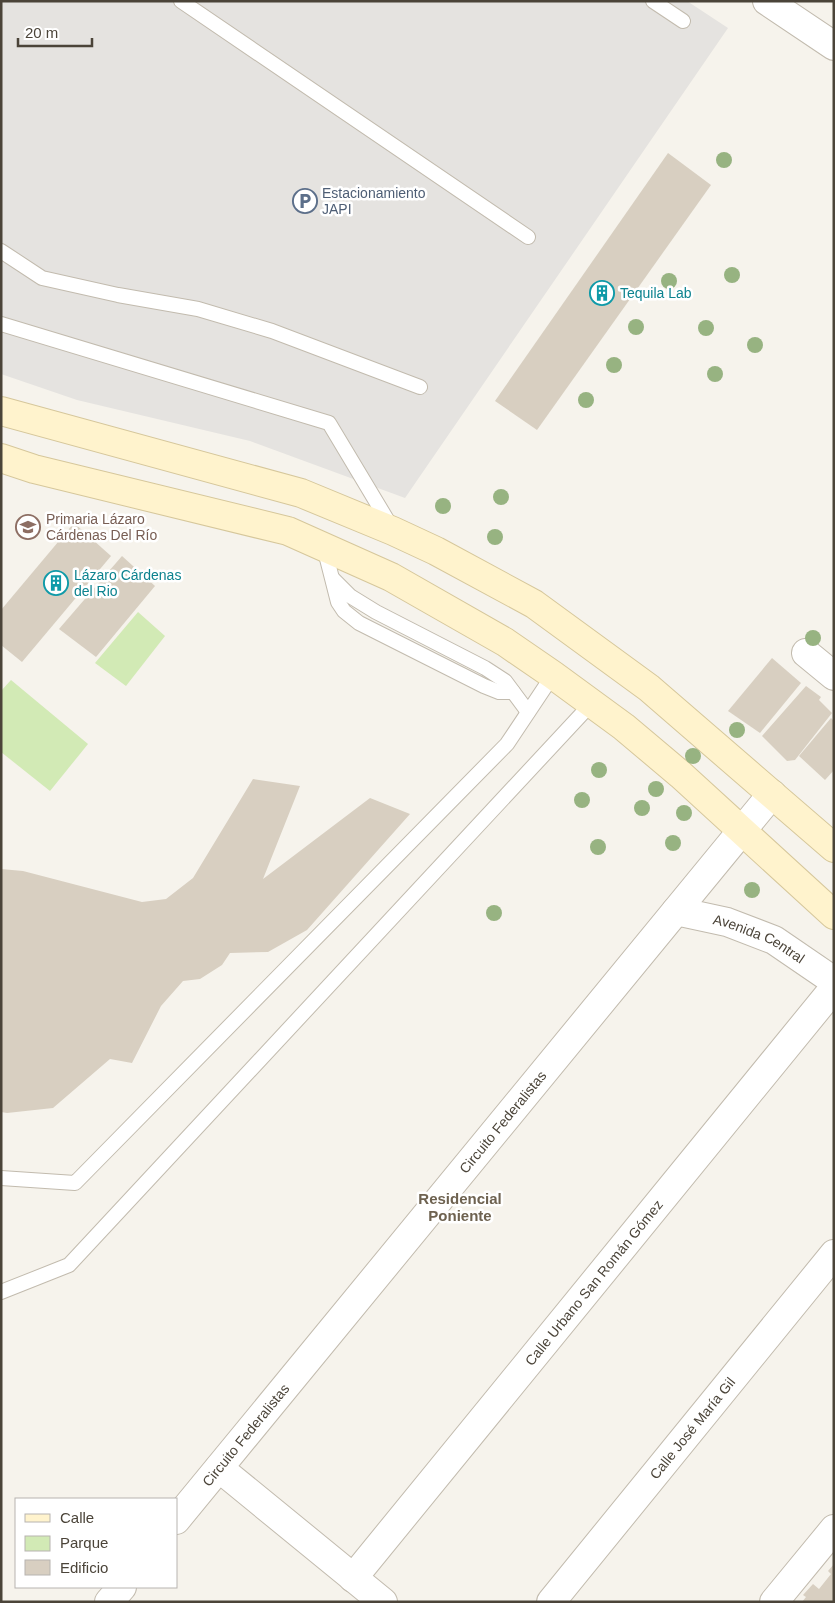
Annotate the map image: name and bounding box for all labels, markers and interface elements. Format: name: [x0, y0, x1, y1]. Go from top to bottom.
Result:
scale bar: [18, 15, 91, 47]
text: 20 m: [25, 24, 58, 41]
place label: Estacionamiento JAPI: [322, 185, 426, 217]
parking icon: Estacionamiento JAPI: [292, 188, 318, 214]
building icon: Tequila Lab: [589, 280, 615, 306]
place label: Tequila Lab: [620, 285, 692, 301]
place label: Primaria Lázaro Cárdenas Del Río: [46, 511, 157, 543]
school or university icon: Primaria Lázaro Cárdenas Del Río: [15, 514, 41, 540]
place label: Lázaro Cárdenas del Rio: [74, 567, 181, 599]
building icon: Lázaro Cárdenas del Rio: [43, 570, 69, 596]
street label: Avenida Central: [712, 911, 808, 966]
street label: Circuito Federalistas: [456, 1067, 549, 1176]
district label: Residencial Poniente: [418, 1190, 502, 1224]
street label: Calle Urbano San Román Gómez: [522, 1197, 666, 1369]
street label: Calle José María Gil: [646, 1374, 738, 1482]
street label: Circuito Federalistas: [199, 1381, 293, 1489]
legend: [15, 1498, 178, 1588]
text: Calle: [60, 1509, 94, 1526]
text: Parque: [60, 1534, 108, 1551]
text: Edificio: [60, 1559, 108, 1576]

